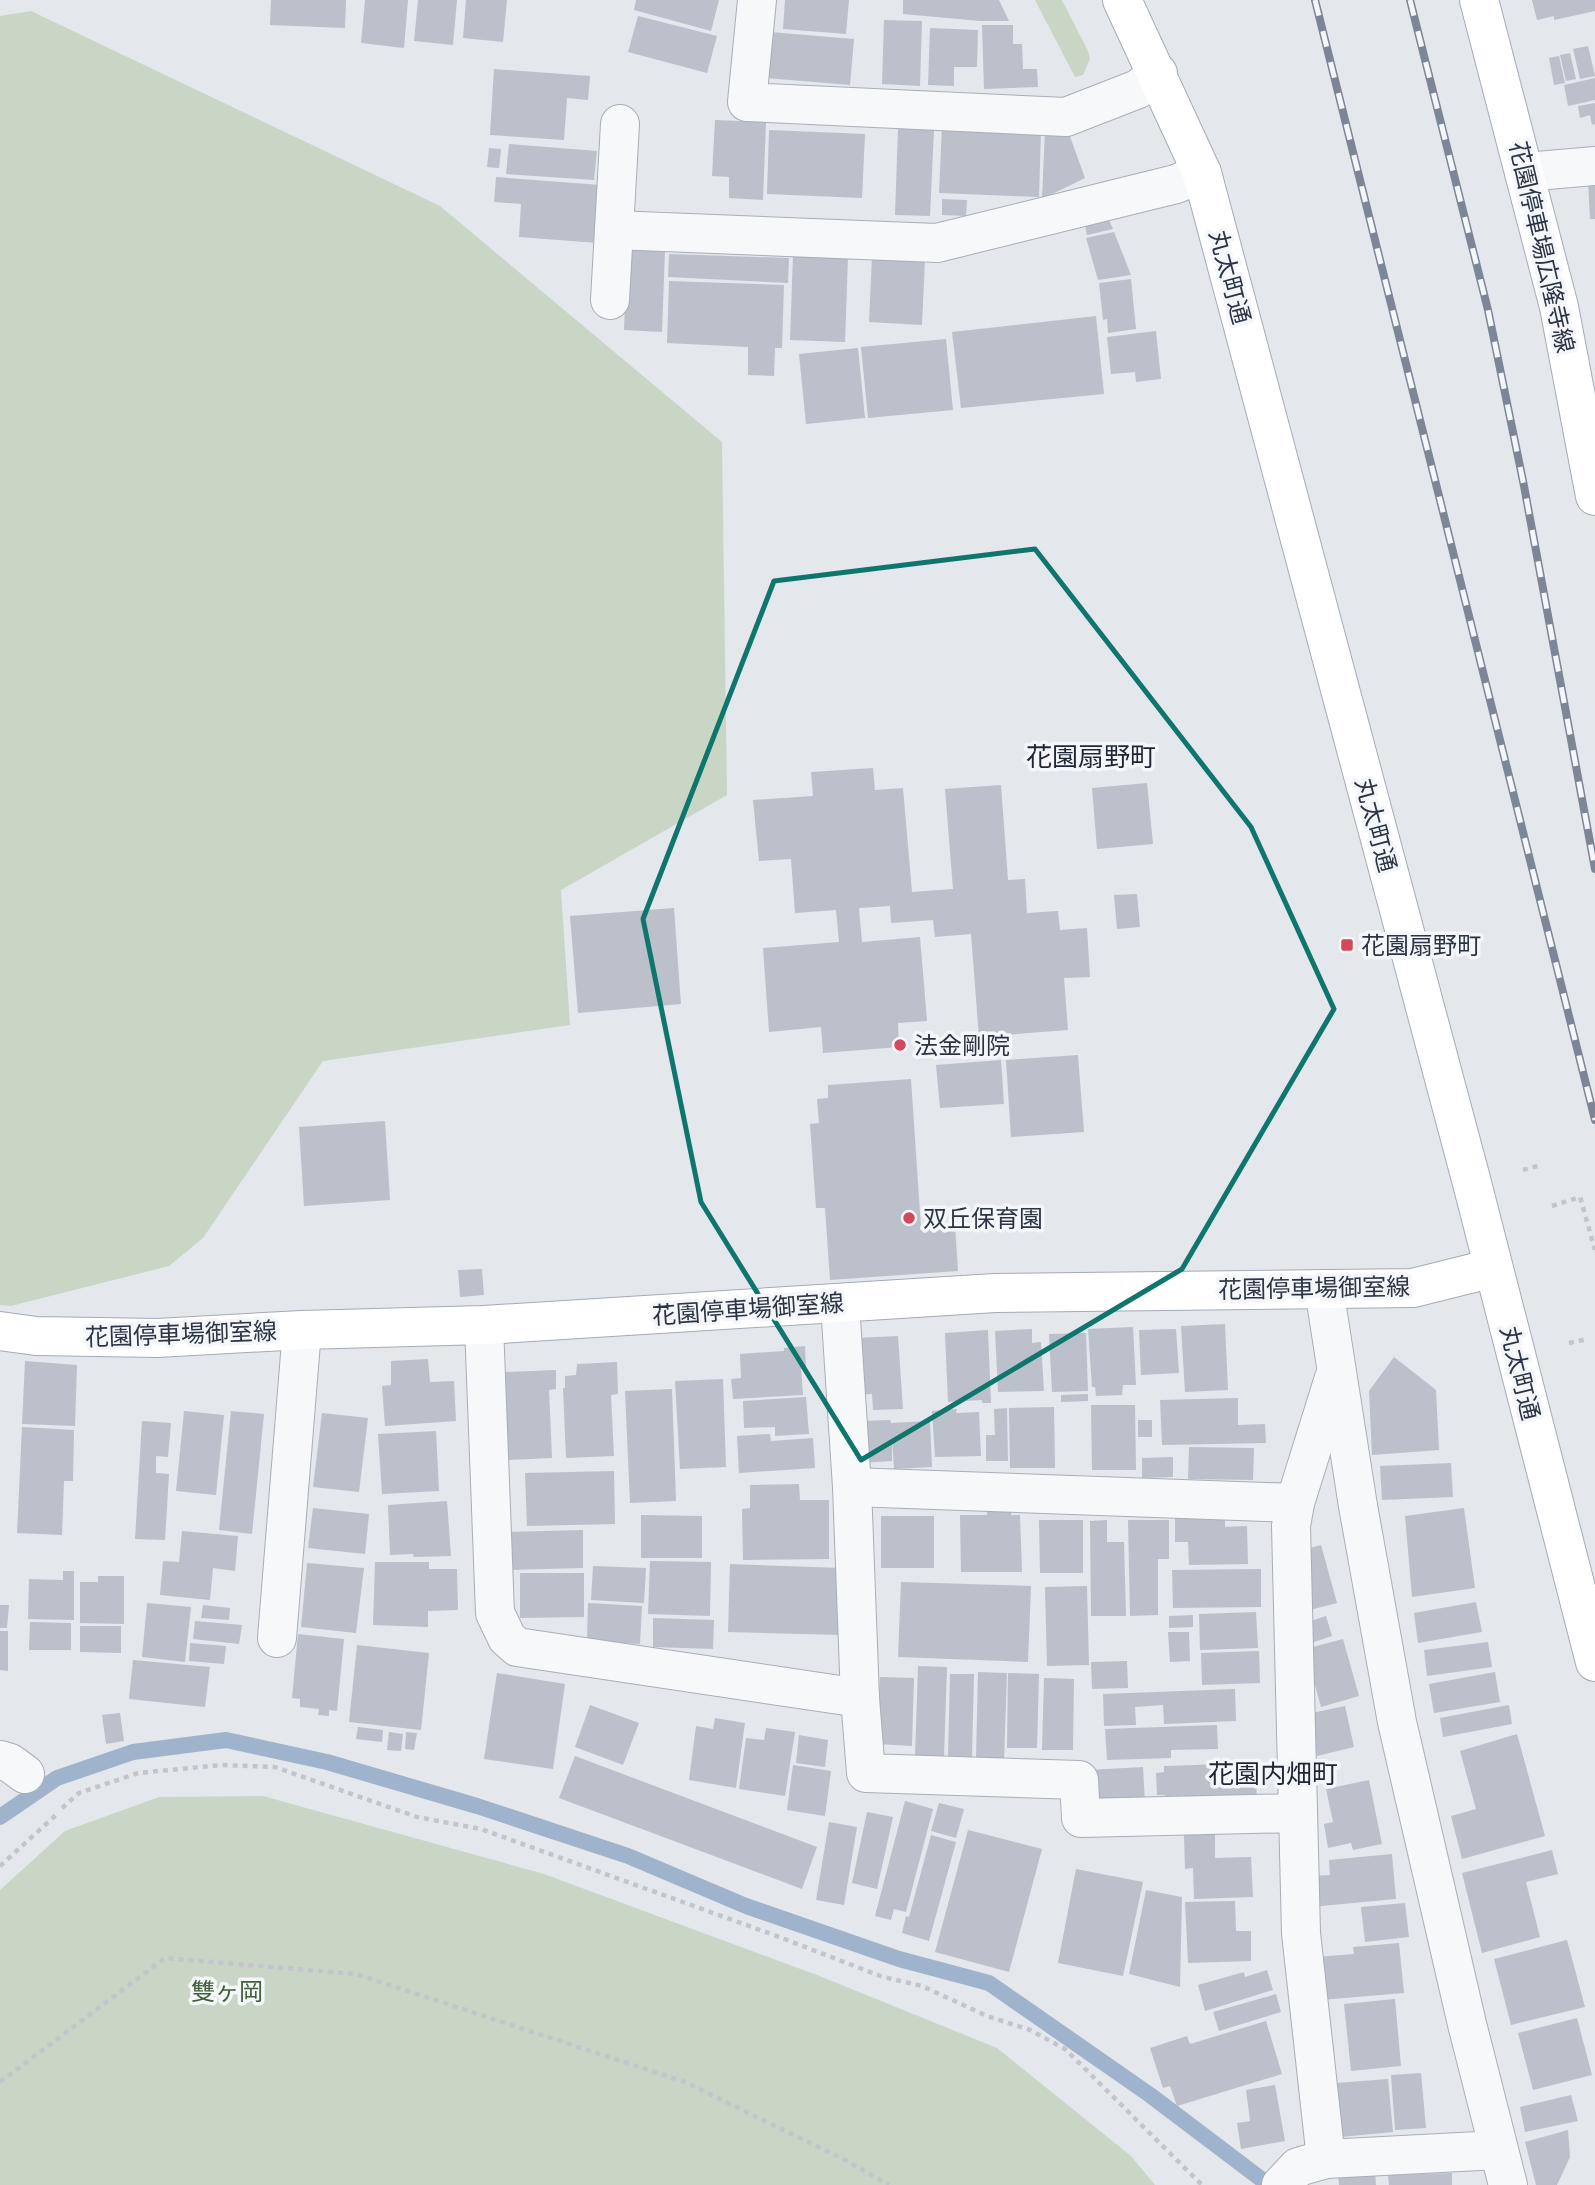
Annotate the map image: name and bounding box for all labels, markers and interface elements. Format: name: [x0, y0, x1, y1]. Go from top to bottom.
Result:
street label: 花園停車場広隆寺線: [1505, 139, 1579, 355]
street label: 丸太町通: [1205, 227, 1255, 327]
district label: 花園扇野町: [1026, 742, 1156, 771]
street label: 丸太町通: [1351, 775, 1401, 875]
place label: 花園扇野町: [1361, 932, 1481, 959]
marker: 花園扇野町: [1339, 937, 1355, 953]
place label: 法金剛院: [914, 1032, 1010, 1059]
marker: 法金剛院: [892, 1037, 908, 1053]
place label: 双丘保育園: [923, 1205, 1043, 1232]
marker: 双丘保育園: [901, 1210, 917, 1226]
street label: 花園停車場御室線: [1218, 1273, 1410, 1303]
street label: 花園停車場御室線: [651, 1289, 845, 1329]
street label: 花園停車場御室線: [85, 1317, 277, 1351]
street label: 丸太町通: [1495, 1323, 1545, 1423]
district label: 花園内畑町: [1208, 1759, 1338, 1788]
park label: 雙ヶ岡: [191, 1978, 263, 2005]

